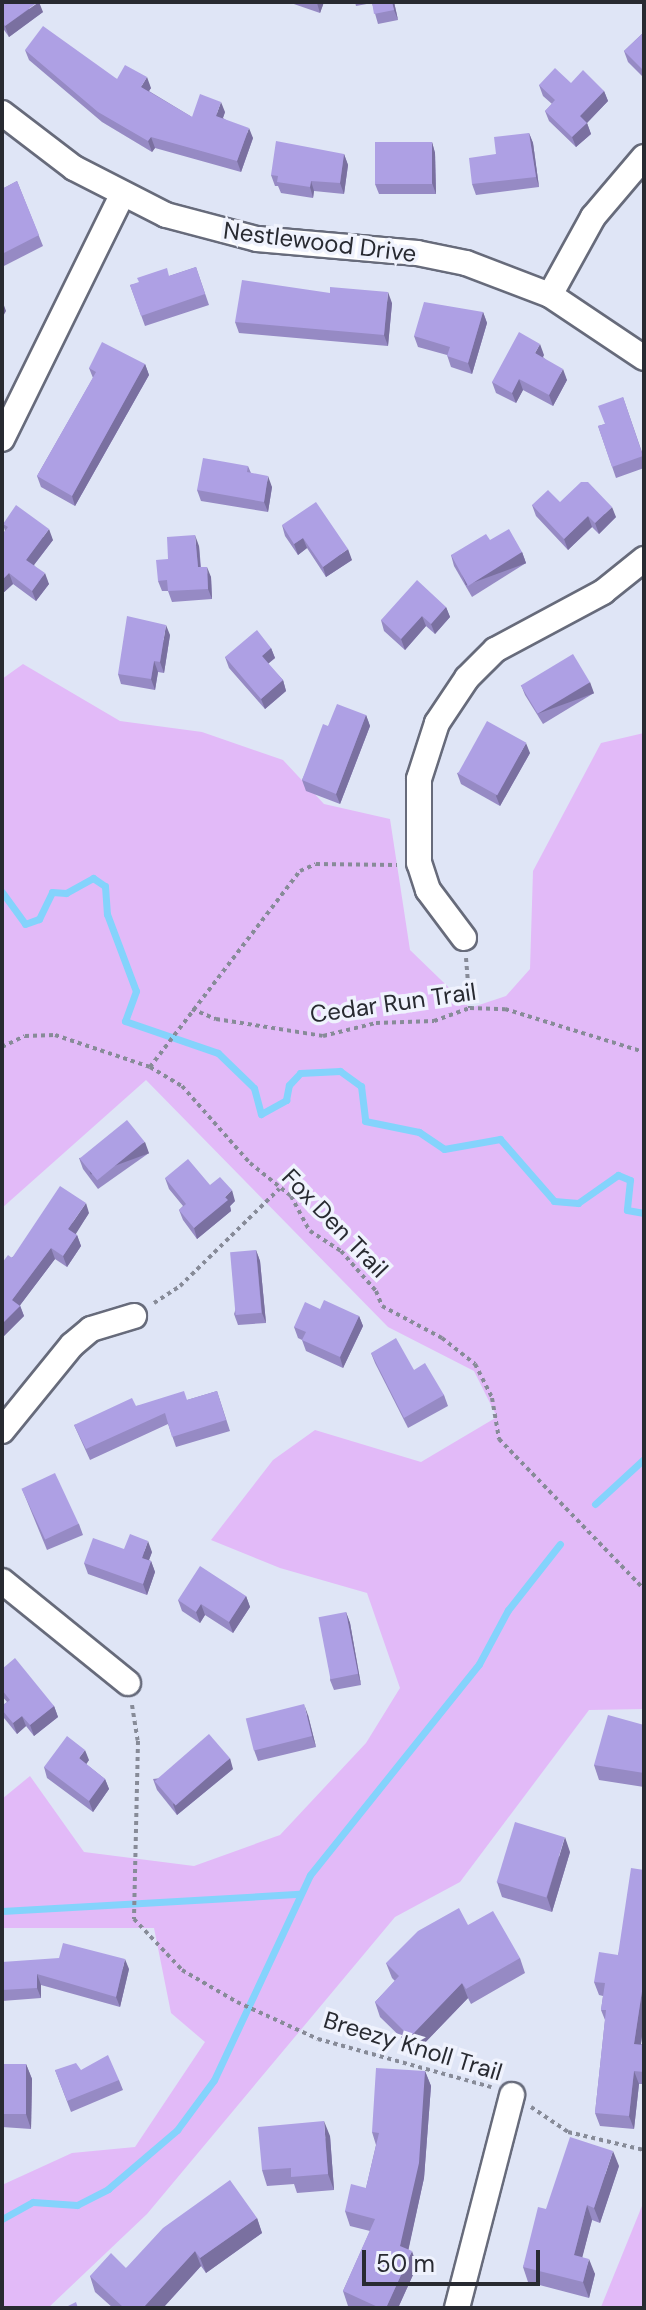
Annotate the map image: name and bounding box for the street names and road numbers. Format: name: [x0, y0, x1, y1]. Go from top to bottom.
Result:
street label: Nestlewood Drive: [222, 216, 418, 268]
street label: Cedar Run Trail: [308, 977, 478, 1029]
street label: Fox Den Trail: [276, 1163, 394, 1283]
street label: Breezy Knoll Trail: [320, 2005, 506, 2087]

